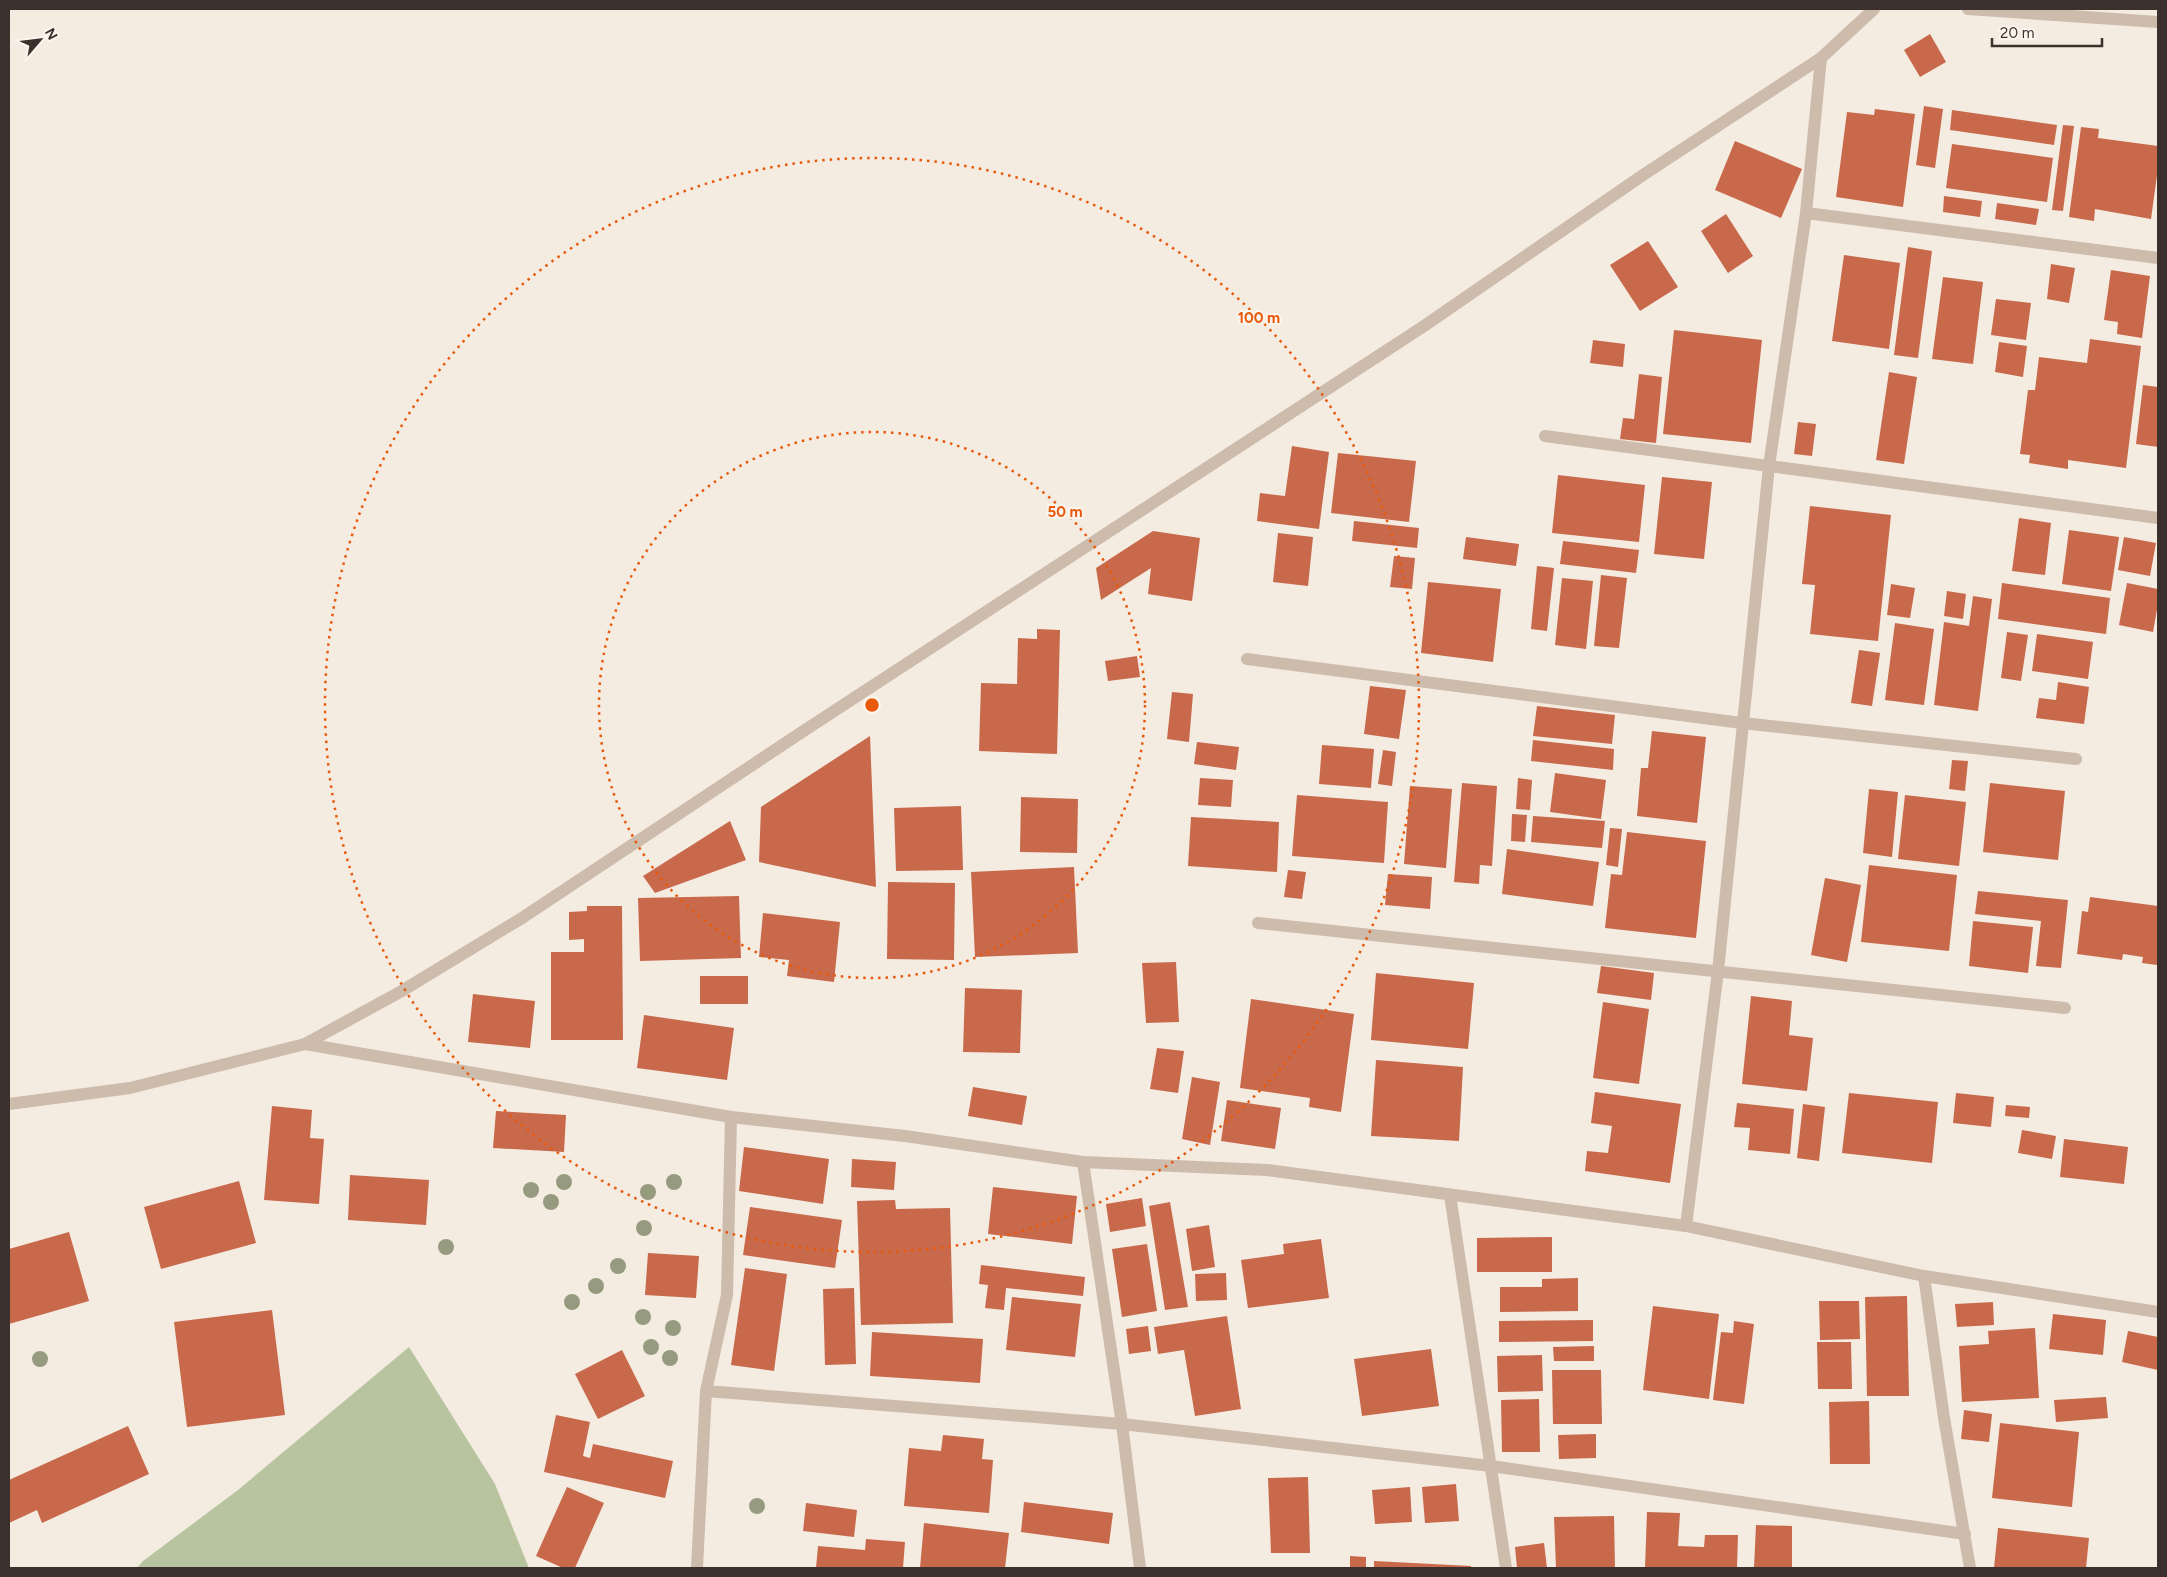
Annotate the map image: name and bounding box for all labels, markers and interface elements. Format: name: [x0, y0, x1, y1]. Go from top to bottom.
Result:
north arrow: [15, 15, 65, 65]
scale bar: [1992, 15, 2102, 47]
text: 20 m: [2000, 24, 2034, 42]
text: N: [41, 25, 61, 43]
text: 100 m: [1238, 309, 1280, 327]
text: 50 m: [1047, 503, 1083, 521]
centre of rings: [863, 696, 881, 714]

